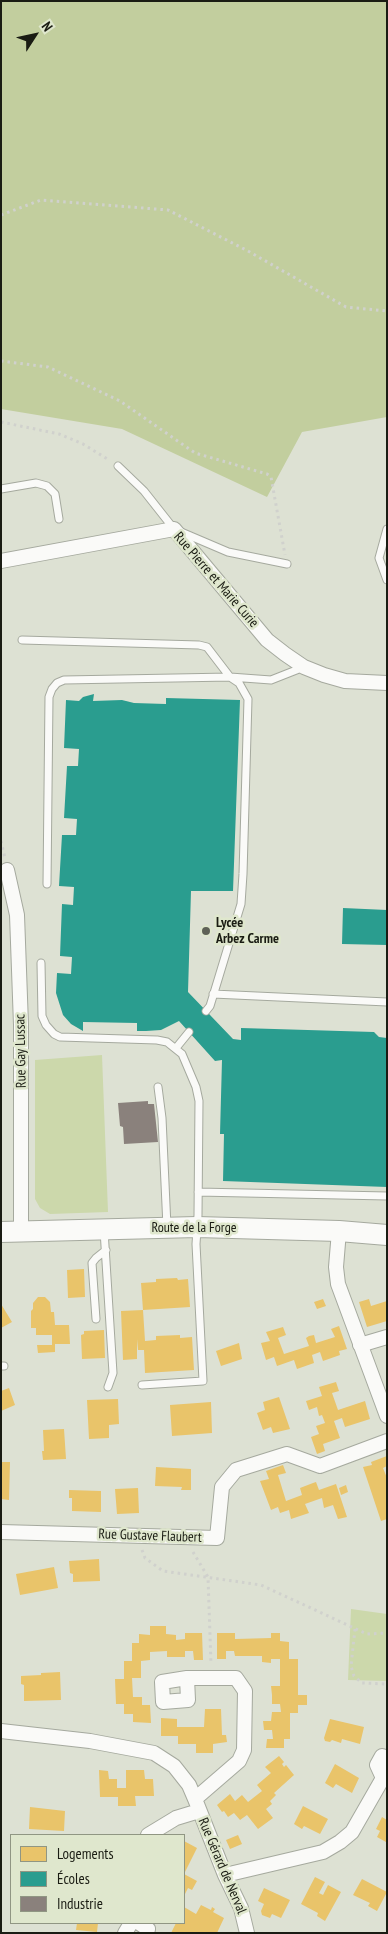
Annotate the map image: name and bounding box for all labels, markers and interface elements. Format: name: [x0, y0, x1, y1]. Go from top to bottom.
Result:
north arrow: [10, 10, 60, 60]
text: N: [38, 18, 57, 35]
street label: Rue Pierre et Marie Curie: [170, 529, 262, 631]
place label: Lycée Arbez Carme: [216, 915, 279, 948]
marker: Lycée Arbez Carme: [200, 925, 212, 937]
street label: Rue Gay Lussac: [12, 1014, 30, 1088]
street label: Route de la Forge: [152, 1220, 236, 1236]
street label: Rue Gustave Flaubert: [98, 1526, 202, 1546]
street label: Rue Gérard de Nerval: [194, 1815, 250, 1917]
legend: [10, 1834, 185, 1924]
text: Logements: [57, 1844, 113, 1863]
text: Écoles: [57, 1869, 90, 1888]
text: Industrie: [57, 1894, 103, 1913]

